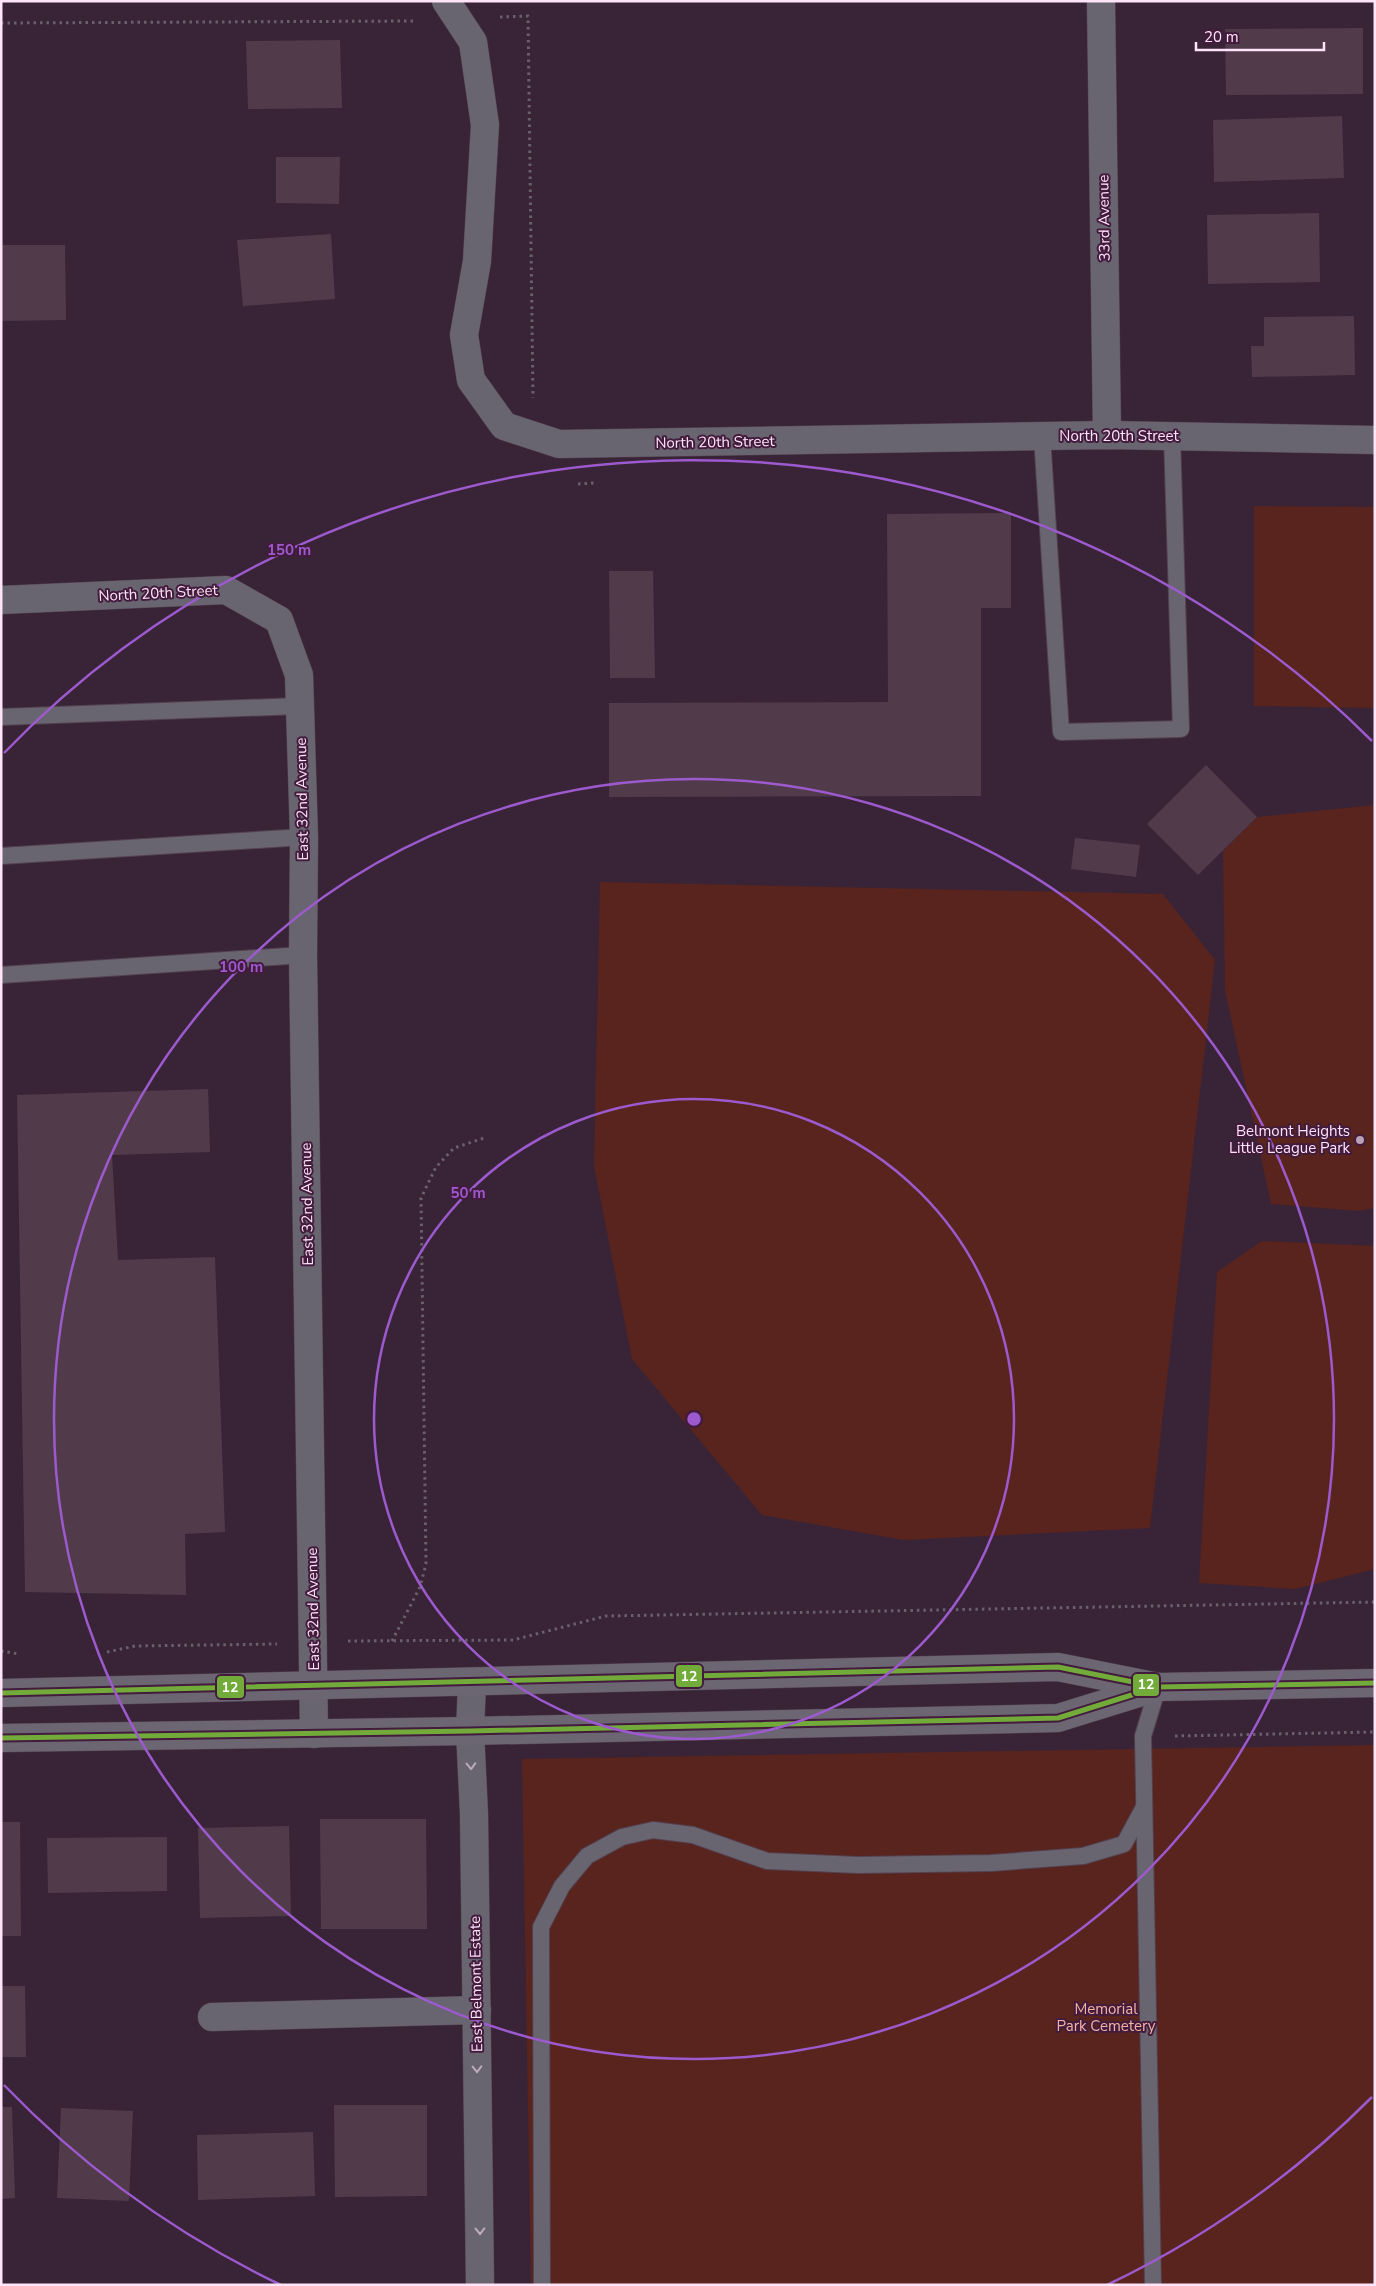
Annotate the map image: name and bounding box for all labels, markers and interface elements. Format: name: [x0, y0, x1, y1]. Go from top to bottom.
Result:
scale bar: [1196, 20, 1324, 52]
text: 20 m: [1204, 27, 1239, 47]
street label: 33rd Avenue: [1093, 174, 1115, 262]
street label: North 20th Street: [1059, 426, 1179, 446]
street label: North 20th Street: [655, 431, 776, 453]
text: 150 m: [267, 540, 311, 560]
street label: North 20th Street: [98, 580, 219, 606]
street label: East 32nd Avenue: [291, 737, 313, 861]
text: 100 m: [219, 957, 263, 977]
place label: Belmont Heights Little League Park: [1229, 1121, 1350, 1158]
marker: Belmont Heights Little League Park: [1354, 1134, 1366, 1146]
street label: East 32nd Avenue: [296, 1142, 318, 1266]
text: 50 m: [450, 1183, 486, 1203]
centre of rings: [685, 1410, 703, 1428]
street label: East 32nd Avenue: [302, 1547, 324, 1671]
line badge: 12: [675, 1664, 703, 1688]
text: 12: [681, 1667, 697, 1686]
line badge: 12: [1132, 1673, 1160, 1697]
line badge: 12: [216, 1675, 245, 1699]
text: 12: [1138, 1675, 1154, 1694]
text: 12: [222, 1678, 238, 1697]
one-way arrow: [466, 1763, 477, 1771]
street label: East Belmont Estate: [465, 1916, 487, 2052]
park label: Memorial Park Cemetery: [1057, 1999, 1156, 2036]
one-way arrow: [472, 2065, 482, 2073]
one-way arrow: [475, 2228, 485, 2235]

